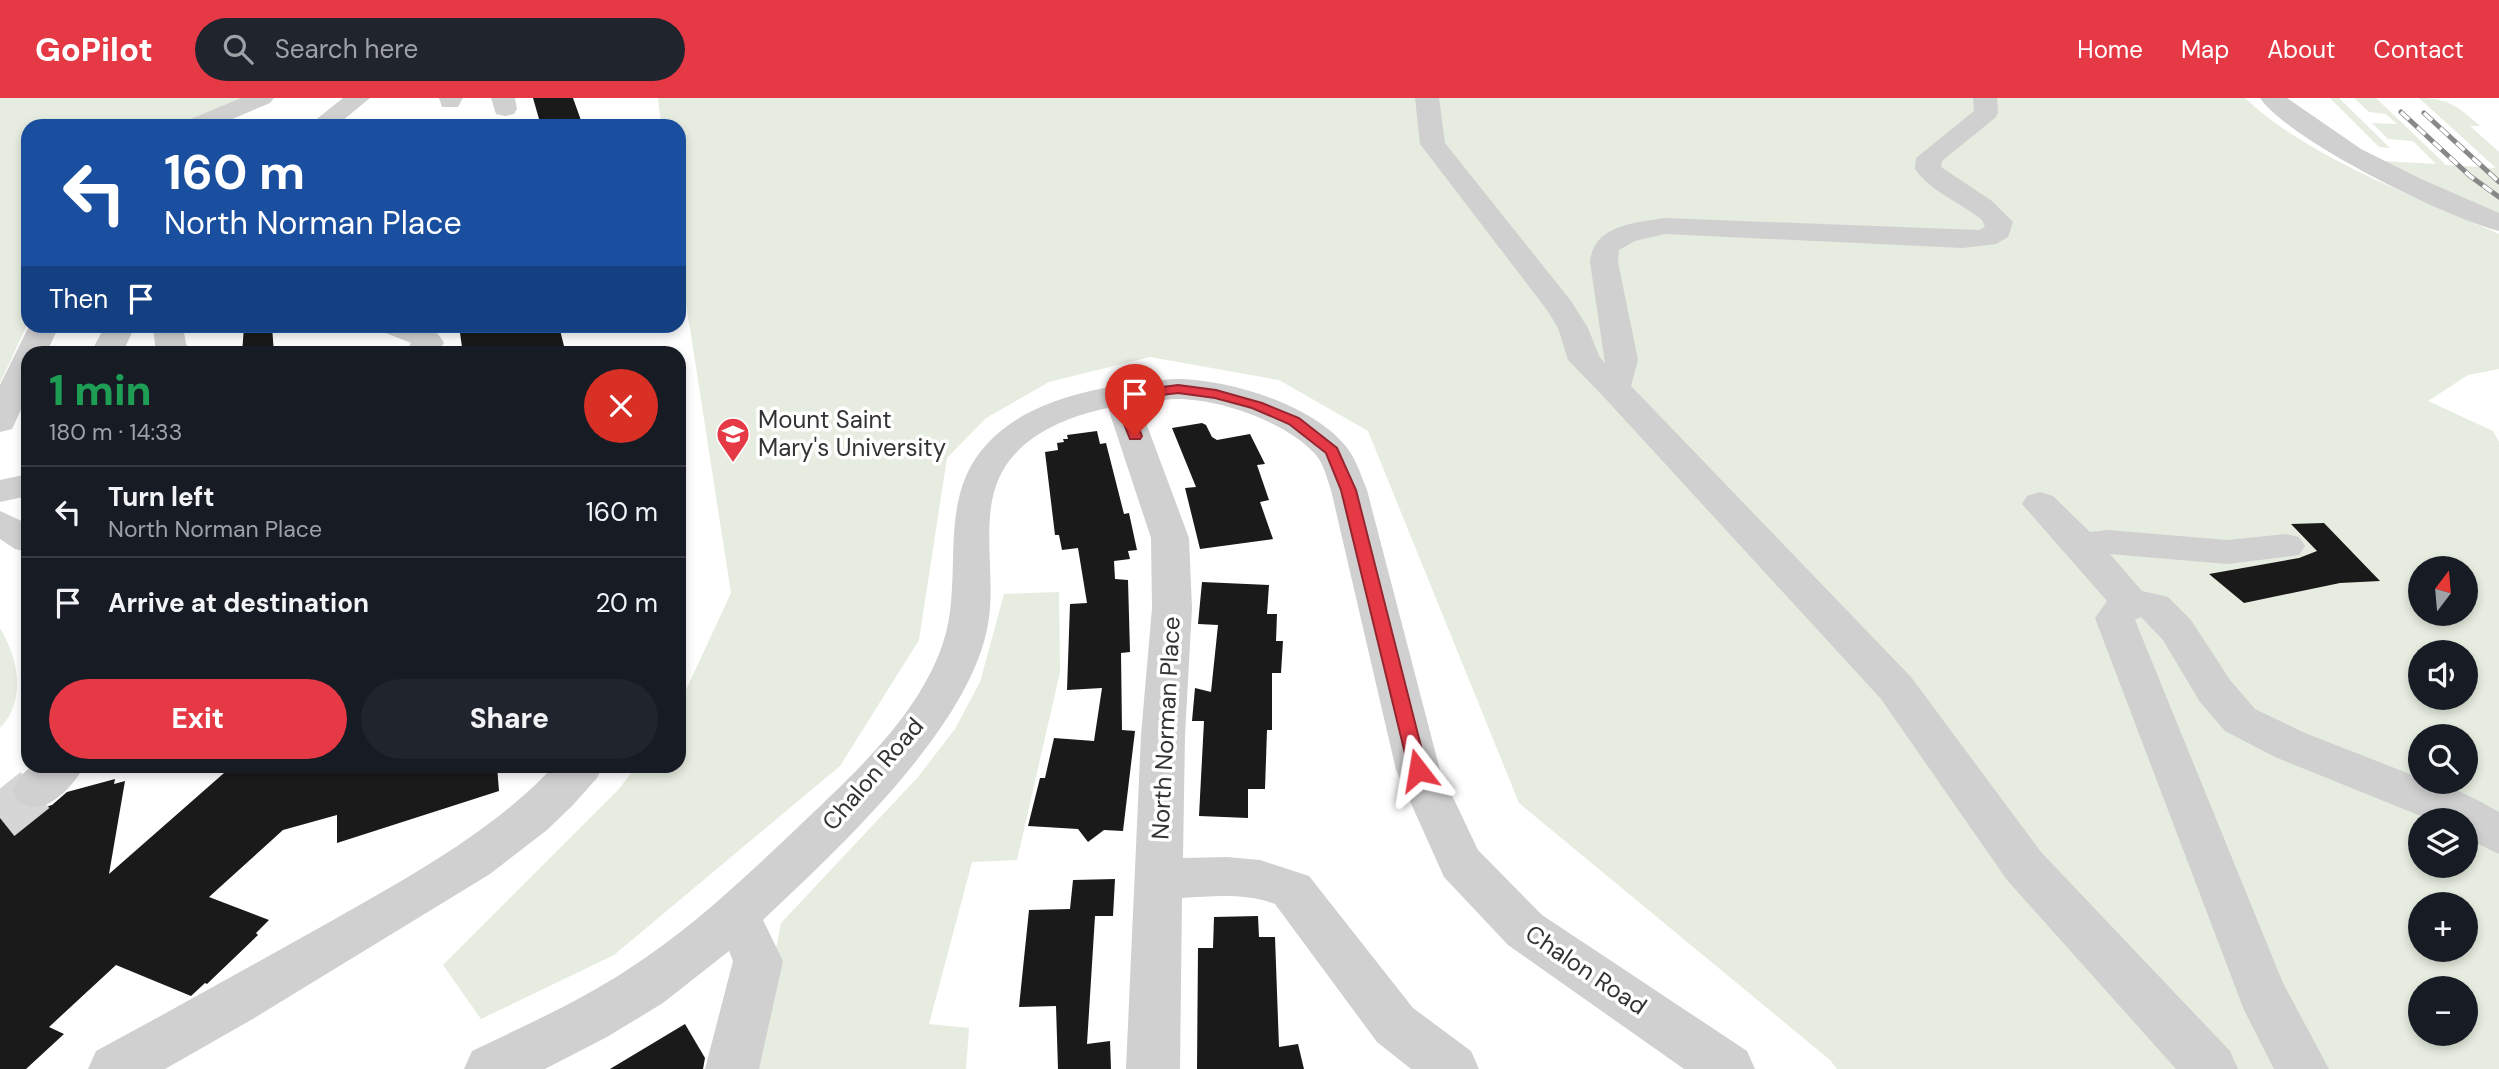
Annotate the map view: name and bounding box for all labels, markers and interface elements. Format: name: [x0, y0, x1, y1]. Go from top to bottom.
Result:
search box: [195, 18, 685, 81]
text: GoPilot: [35, 28, 153, 71]
icon: search: [219, 30, 257, 68]
text: Search here: [275, 32, 418, 66]
text: Home: [2077, 34, 2143, 65]
text: Map: [2181, 34, 2229, 65]
text: About: [2267, 34, 2336, 65]
text: Contact: [2374, 34, 2464, 65]
text: 160 m: [164, 140, 305, 204]
icon: left: [49, 147, 140, 238]
text: North Norman Place: [164, 202, 462, 244]
icon: arrive: [122, 280, 160, 318]
text: Then: [49, 282, 108, 316]
text: 1 min: [49, 363, 152, 418]
pin: [1105, 364, 1165, 436]
button: close: [584, 369, 658, 443]
icon: arrive: [1116, 375, 1154, 413]
place label: Mount Saint Mary's University: [758, 404, 946, 463]
school or university icon: Mount Saint Mary's University: [714, 415, 752, 464]
text: 180 m · 14:33: [49, 417, 182, 447]
text: Turn left: [108, 480, 215, 514]
icon: left: [49, 493, 87, 531]
text: 160 m: [586, 495, 658, 529]
text: North Norman Place: [108, 514, 322, 544]
north arrow: [2408, 556, 2478, 626]
map controls: [2408, 556, 2478, 1046]
icon: arrive: [49, 584, 87, 622]
text: Arrive at destination: [108, 586, 369, 620]
text: 20 m: [595, 586, 658, 620]
street label: North Norman Place: [1144, 616, 1187, 840]
button: sound: [2408, 640, 2478, 710]
button: Exit: [49, 679, 347, 759]
button: Share: [361, 679, 658, 759]
street label: Chalon Road: [815, 711, 930, 837]
button: search: [2408, 724, 2478, 794]
position arrow: [1381, 733, 1455, 807]
button: layers: [2408, 808, 2478, 878]
button: +: [2408, 892, 2478, 962]
street label: Chalon Road: [1520, 918, 1653, 1021]
button: −: [2408, 976, 2478, 1046]

